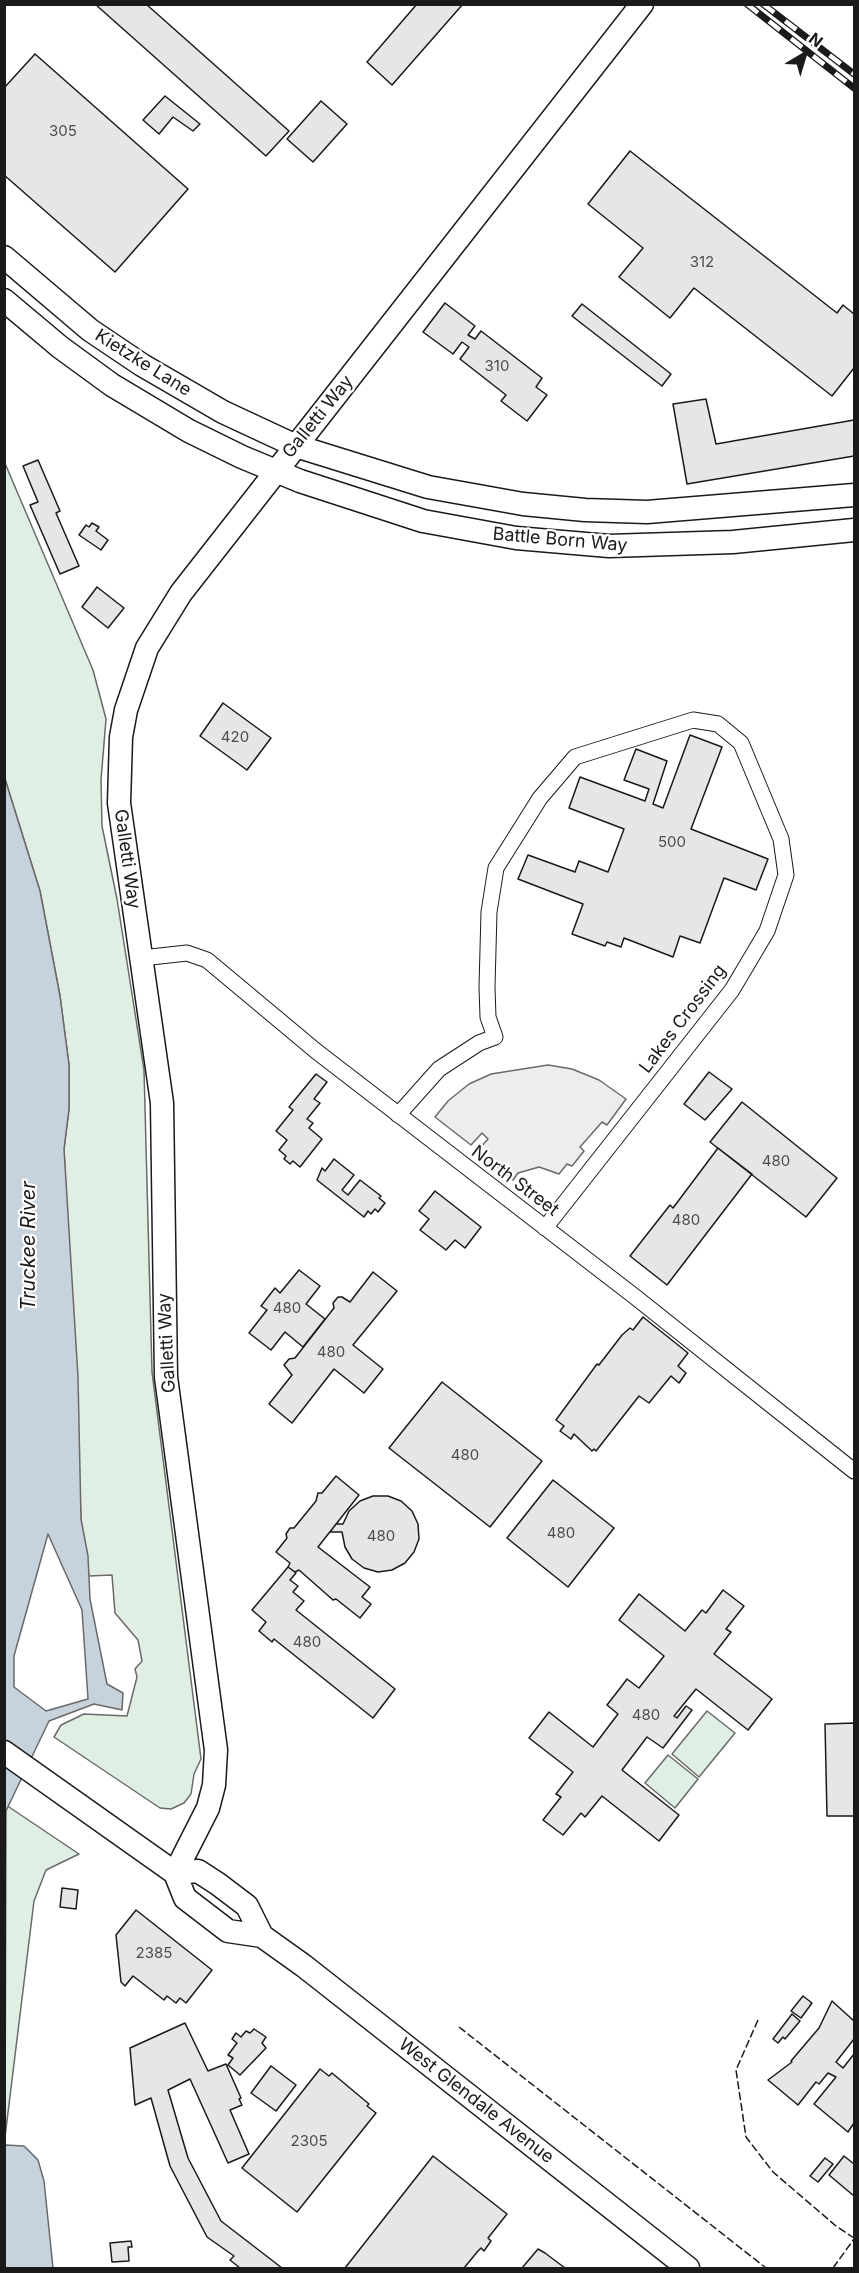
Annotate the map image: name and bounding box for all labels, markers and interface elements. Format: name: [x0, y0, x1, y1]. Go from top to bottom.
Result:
north arrow: [775, 24, 835, 84]
text: N: [805, 28, 827, 51]
house number: 305: [49, 122, 77, 140]
house number: 312: [690, 253, 714, 271]
street label: Kietzke Lane: [91, 325, 195, 401]
house number: 310: [485, 357, 509, 375]
street label: Galletti Way: [278, 371, 358, 463]
street label: Battle Born Way: [492, 523, 628, 557]
house number: 420: [221, 728, 249, 746]
street label: Galletti Way: [109, 808, 145, 910]
house number: 500: [658, 833, 686, 851]
street label: Lakes Crossing: [635, 960, 731, 1078]
street label: North Street: [467, 1141, 563, 1221]
house number: 480: [762, 1152, 790, 1170]
water label: Truckee River: [17, 1181, 41, 1311]
house number: 480: [672, 1211, 700, 1229]
street label: Galletti Way: [154, 1292, 180, 1394]
house number: 480: [273, 1299, 301, 1317]
house number: 480: [317, 1343, 345, 1361]
house number: 480: [451, 1446, 479, 1464]
house number: 480: [547, 1524, 575, 1542]
house number: 480: [367, 1527, 395, 1545]
house number: 480: [293, 1633, 321, 1651]
house number: 480: [632, 1706, 660, 1724]
house number: 2385: [136, 1944, 172, 1962]
street label: West Glendale Avenue: [394, 2034, 558, 2168]
house number: 2305: [291, 2132, 327, 2150]

